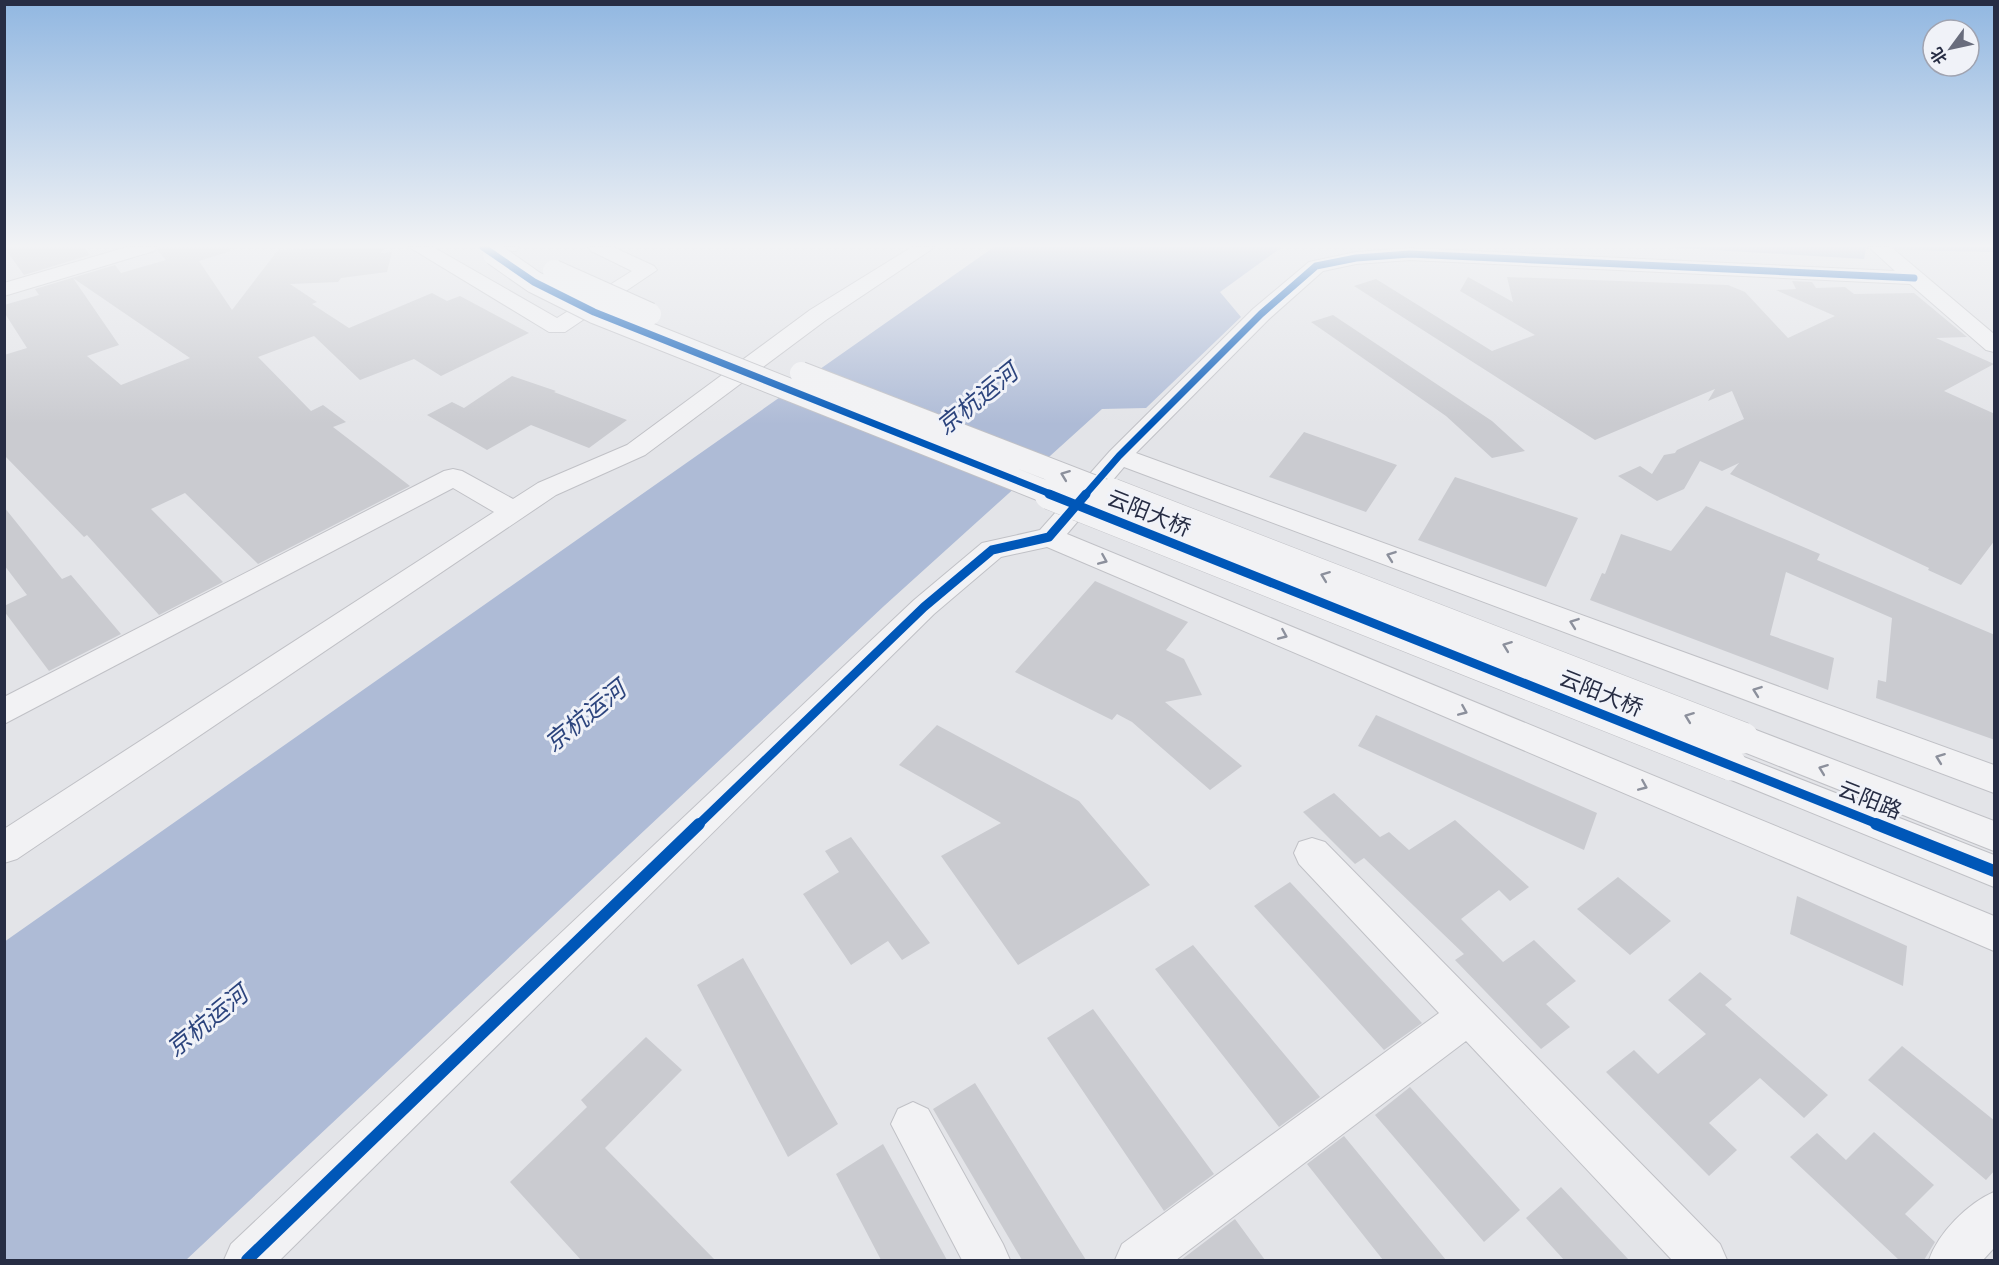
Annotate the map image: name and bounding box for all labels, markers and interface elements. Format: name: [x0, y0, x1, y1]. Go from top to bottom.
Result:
north arrow: [1921, 18, 1981, 78]
text: 北: [1927, 44, 1951, 68]
water label: 京杭运河: [931, 355, 1027, 440]
one-way arrow: [1060, 469, 1071, 482]
street label: 云阳大桥: [1103, 484, 1195, 542]
one-way arrow: [1386, 550, 1397, 563]
one-way arrow: [1097, 552, 1108, 564]
one-way arrow: [1320, 570, 1331, 583]
one-way arrow: [1569, 618, 1580, 631]
one-way arrow: [1277, 628, 1288, 640]
one-way arrow: [1502, 641, 1513, 653]
street label: 云阳大桥: [1555, 664, 1647, 722]
water label: 京杭运河: [539, 672, 635, 757]
one-way arrow: [1752, 685, 1763, 698]
one-way arrow: [1457, 704, 1468, 716]
one-way arrow: [1684, 711, 1695, 724]
one-way arrow: [1935, 753, 1946, 766]
one-way arrow: [1818, 764, 1829, 776]
street label: 云阳路: [1834, 775, 1906, 825]
one-way arrow: [1636, 779, 1647, 791]
water label: 京杭运河: [161, 977, 257, 1062]

